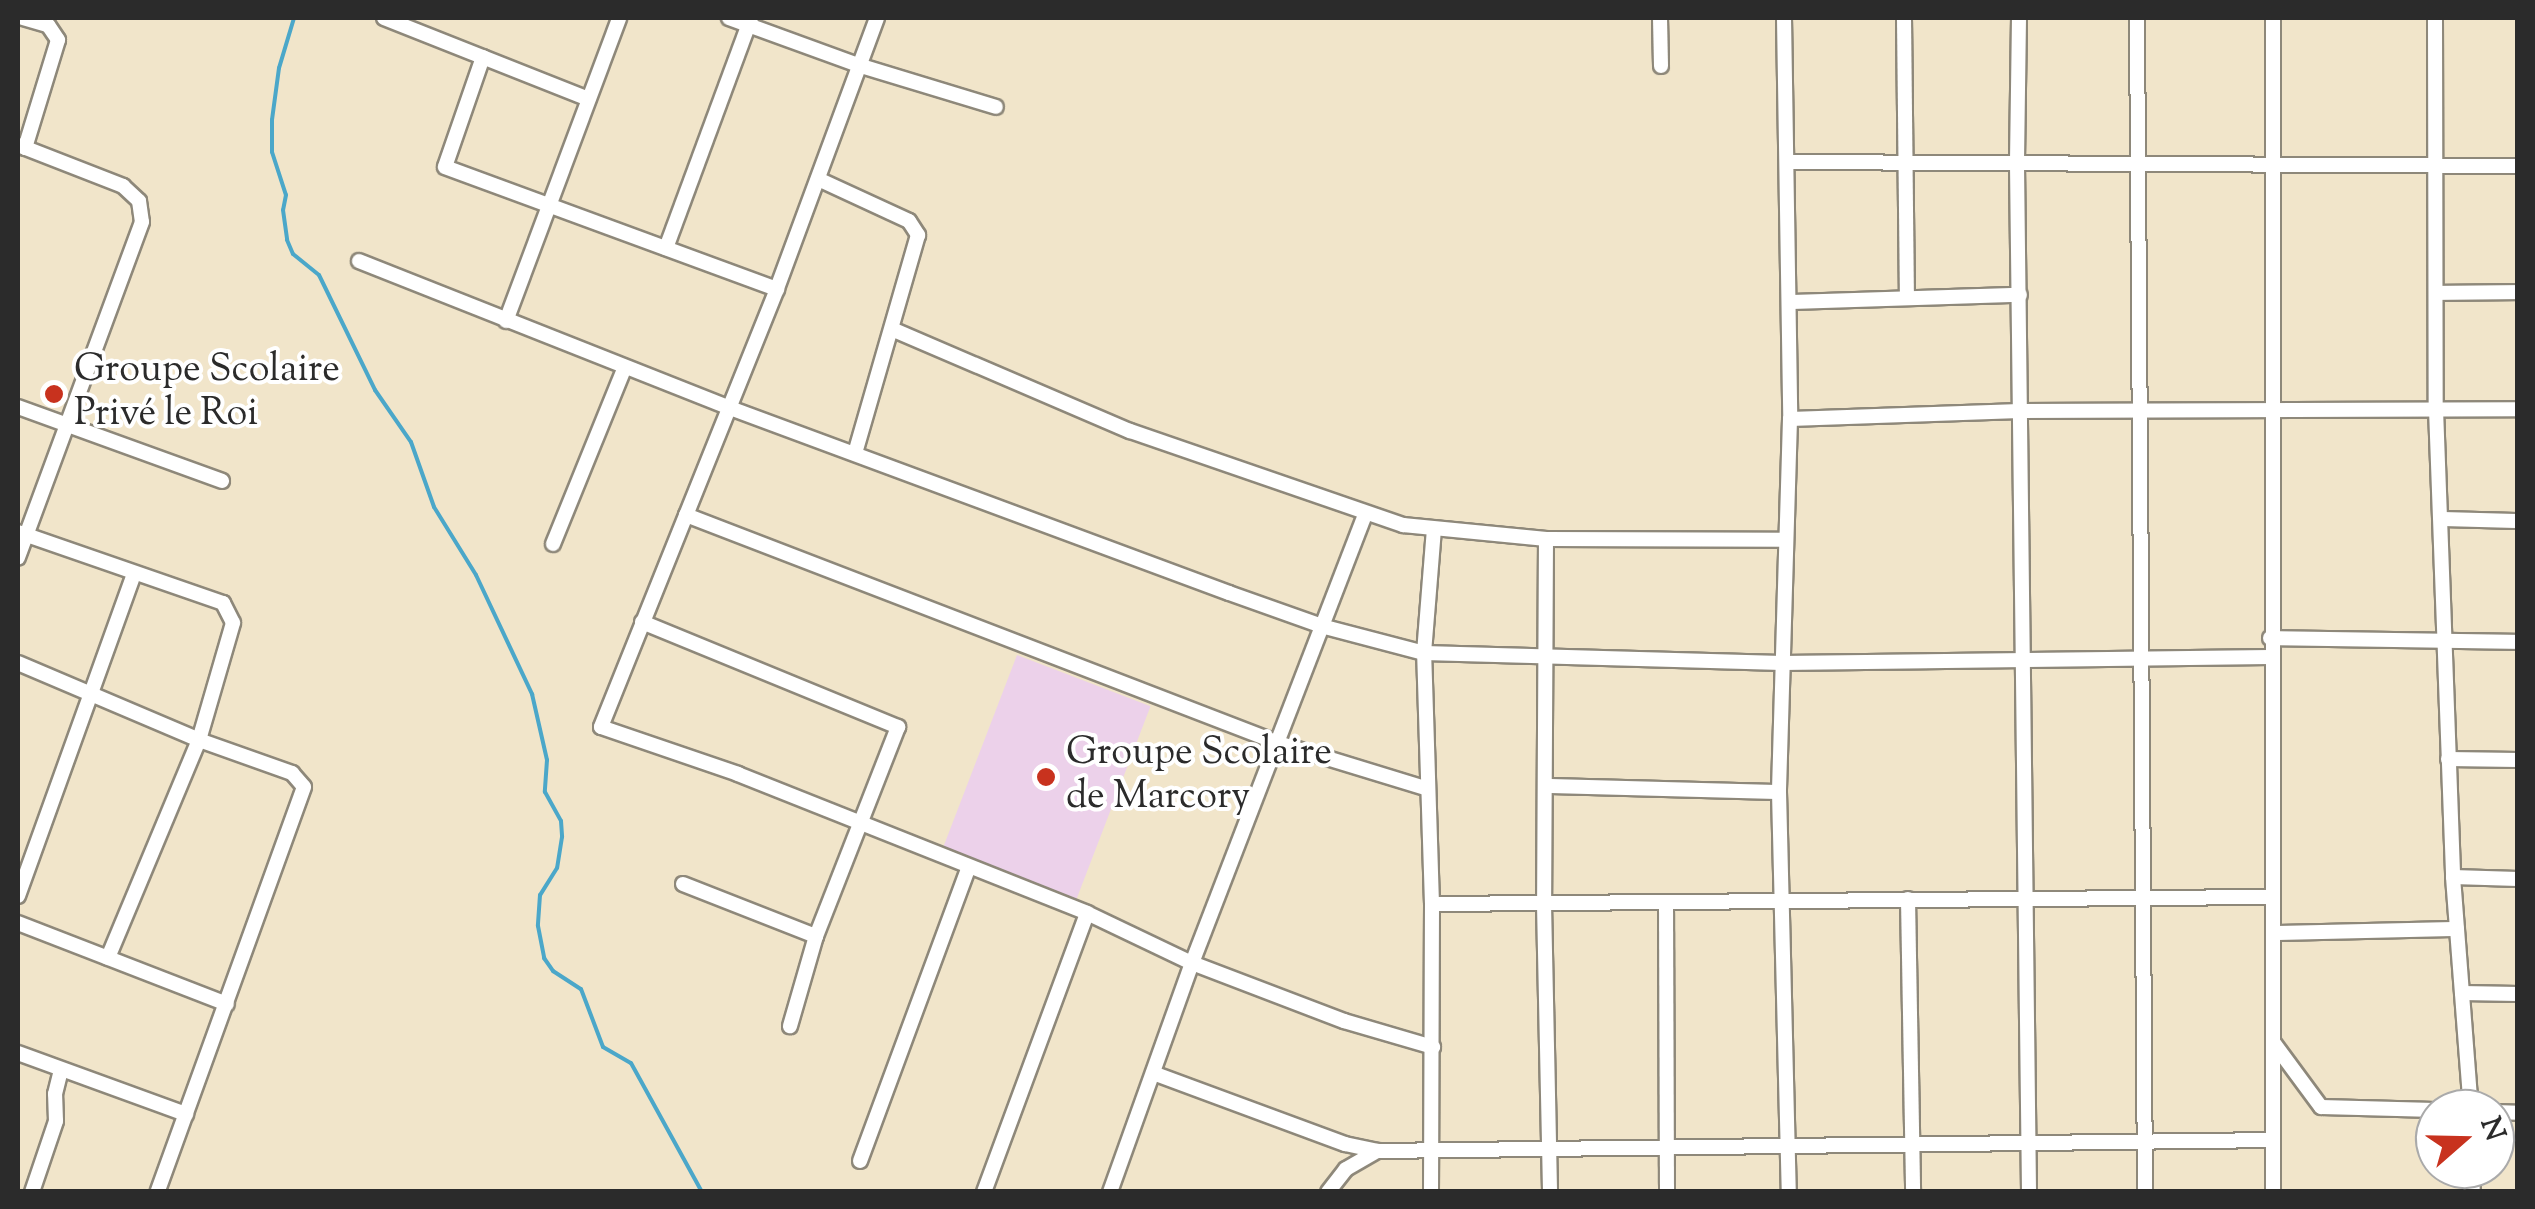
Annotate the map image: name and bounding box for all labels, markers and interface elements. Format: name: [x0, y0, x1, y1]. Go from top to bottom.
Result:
place label: Groupe Scolaire Privé le Roi: [74, 349, 340, 438]
marker: Groupe Scolaire Privé le Roi: [43, 383, 65, 405]
place label: Groupe Scolaire de Marcory: [1066, 732, 1332, 822]
marker: Groupe Scolaire de Marcory: [1035, 766, 1057, 788]
north arrow: [2415, 1089, 2515, 1189]
text: N: [2469, 1112, 2514, 1147]

